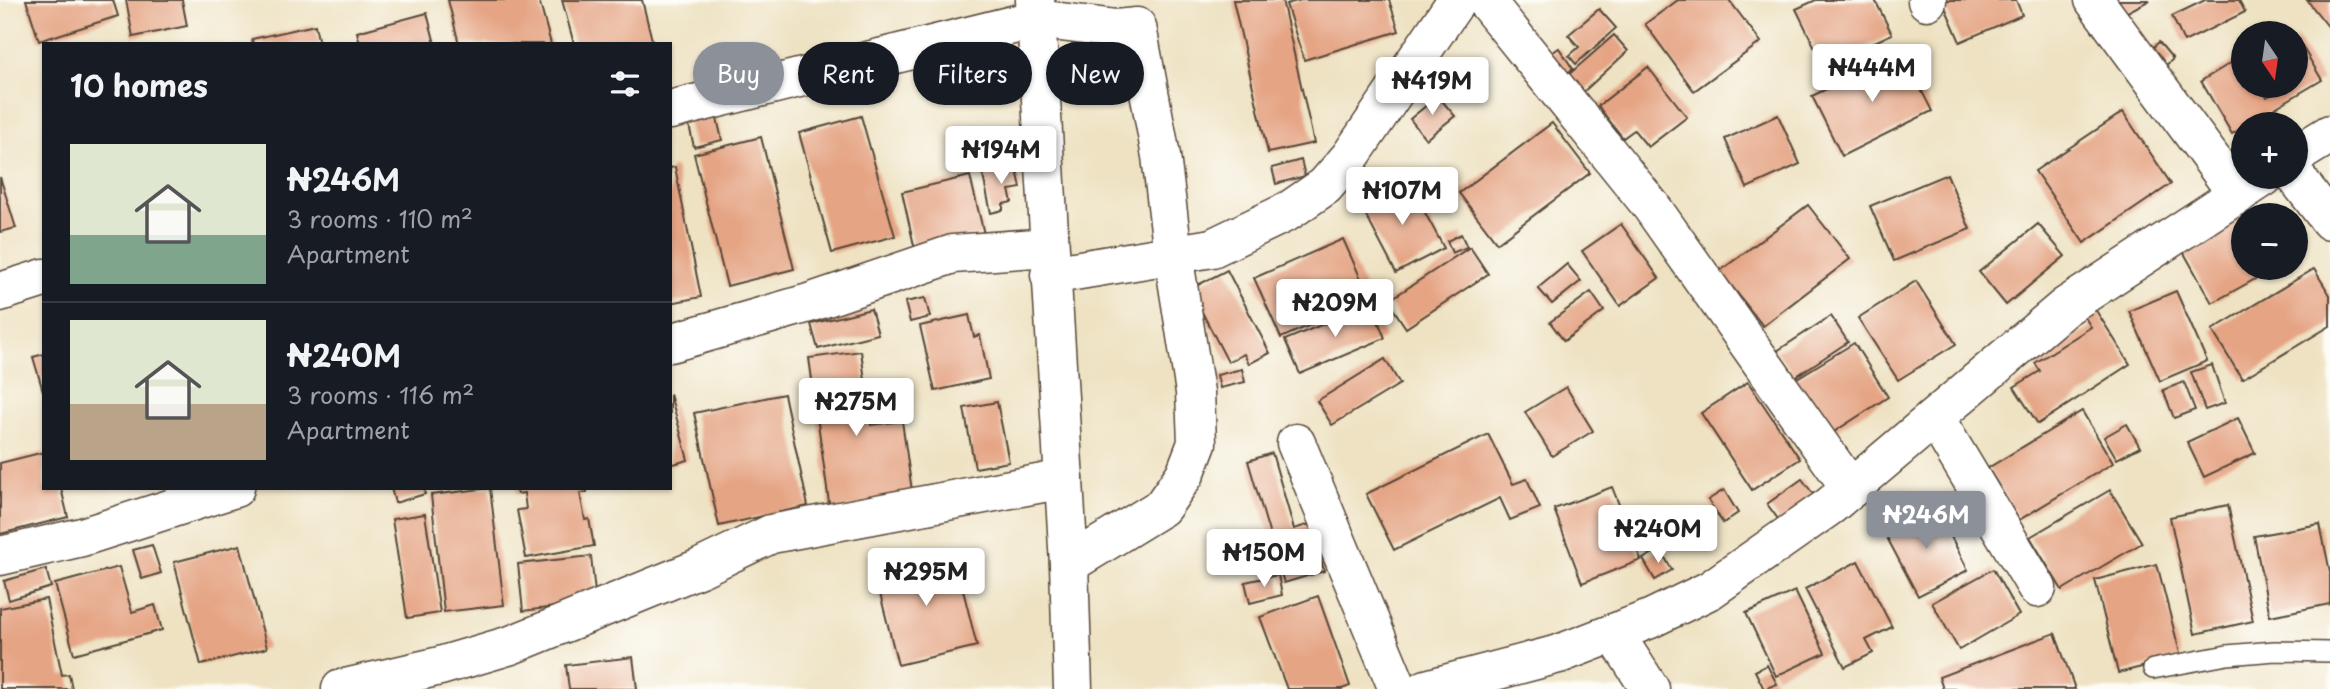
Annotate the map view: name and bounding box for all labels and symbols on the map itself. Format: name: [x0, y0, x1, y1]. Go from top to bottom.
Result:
north arrow: [2231, 21, 2308, 98]
pin: ₦444M: [1823, 44, 1921, 104]
pin: ₦419M: [1383, 58, 1481, 117]
pin: ₦194M: [952, 127, 1050, 186]
pin: ₦107M: [1353, 168, 1451, 227]
pin: ₦209M: [1286, 280, 1384, 339]
pin: ₦275M: [807, 378, 905, 438]
pin: ₦246M: [1877, 491, 1975, 551]
pin: ₦240M: [1609, 505, 1707, 565]
pin: ₦150M: [1215, 530, 1313, 589]
pin: ₦295M: [877, 548, 975, 608]

